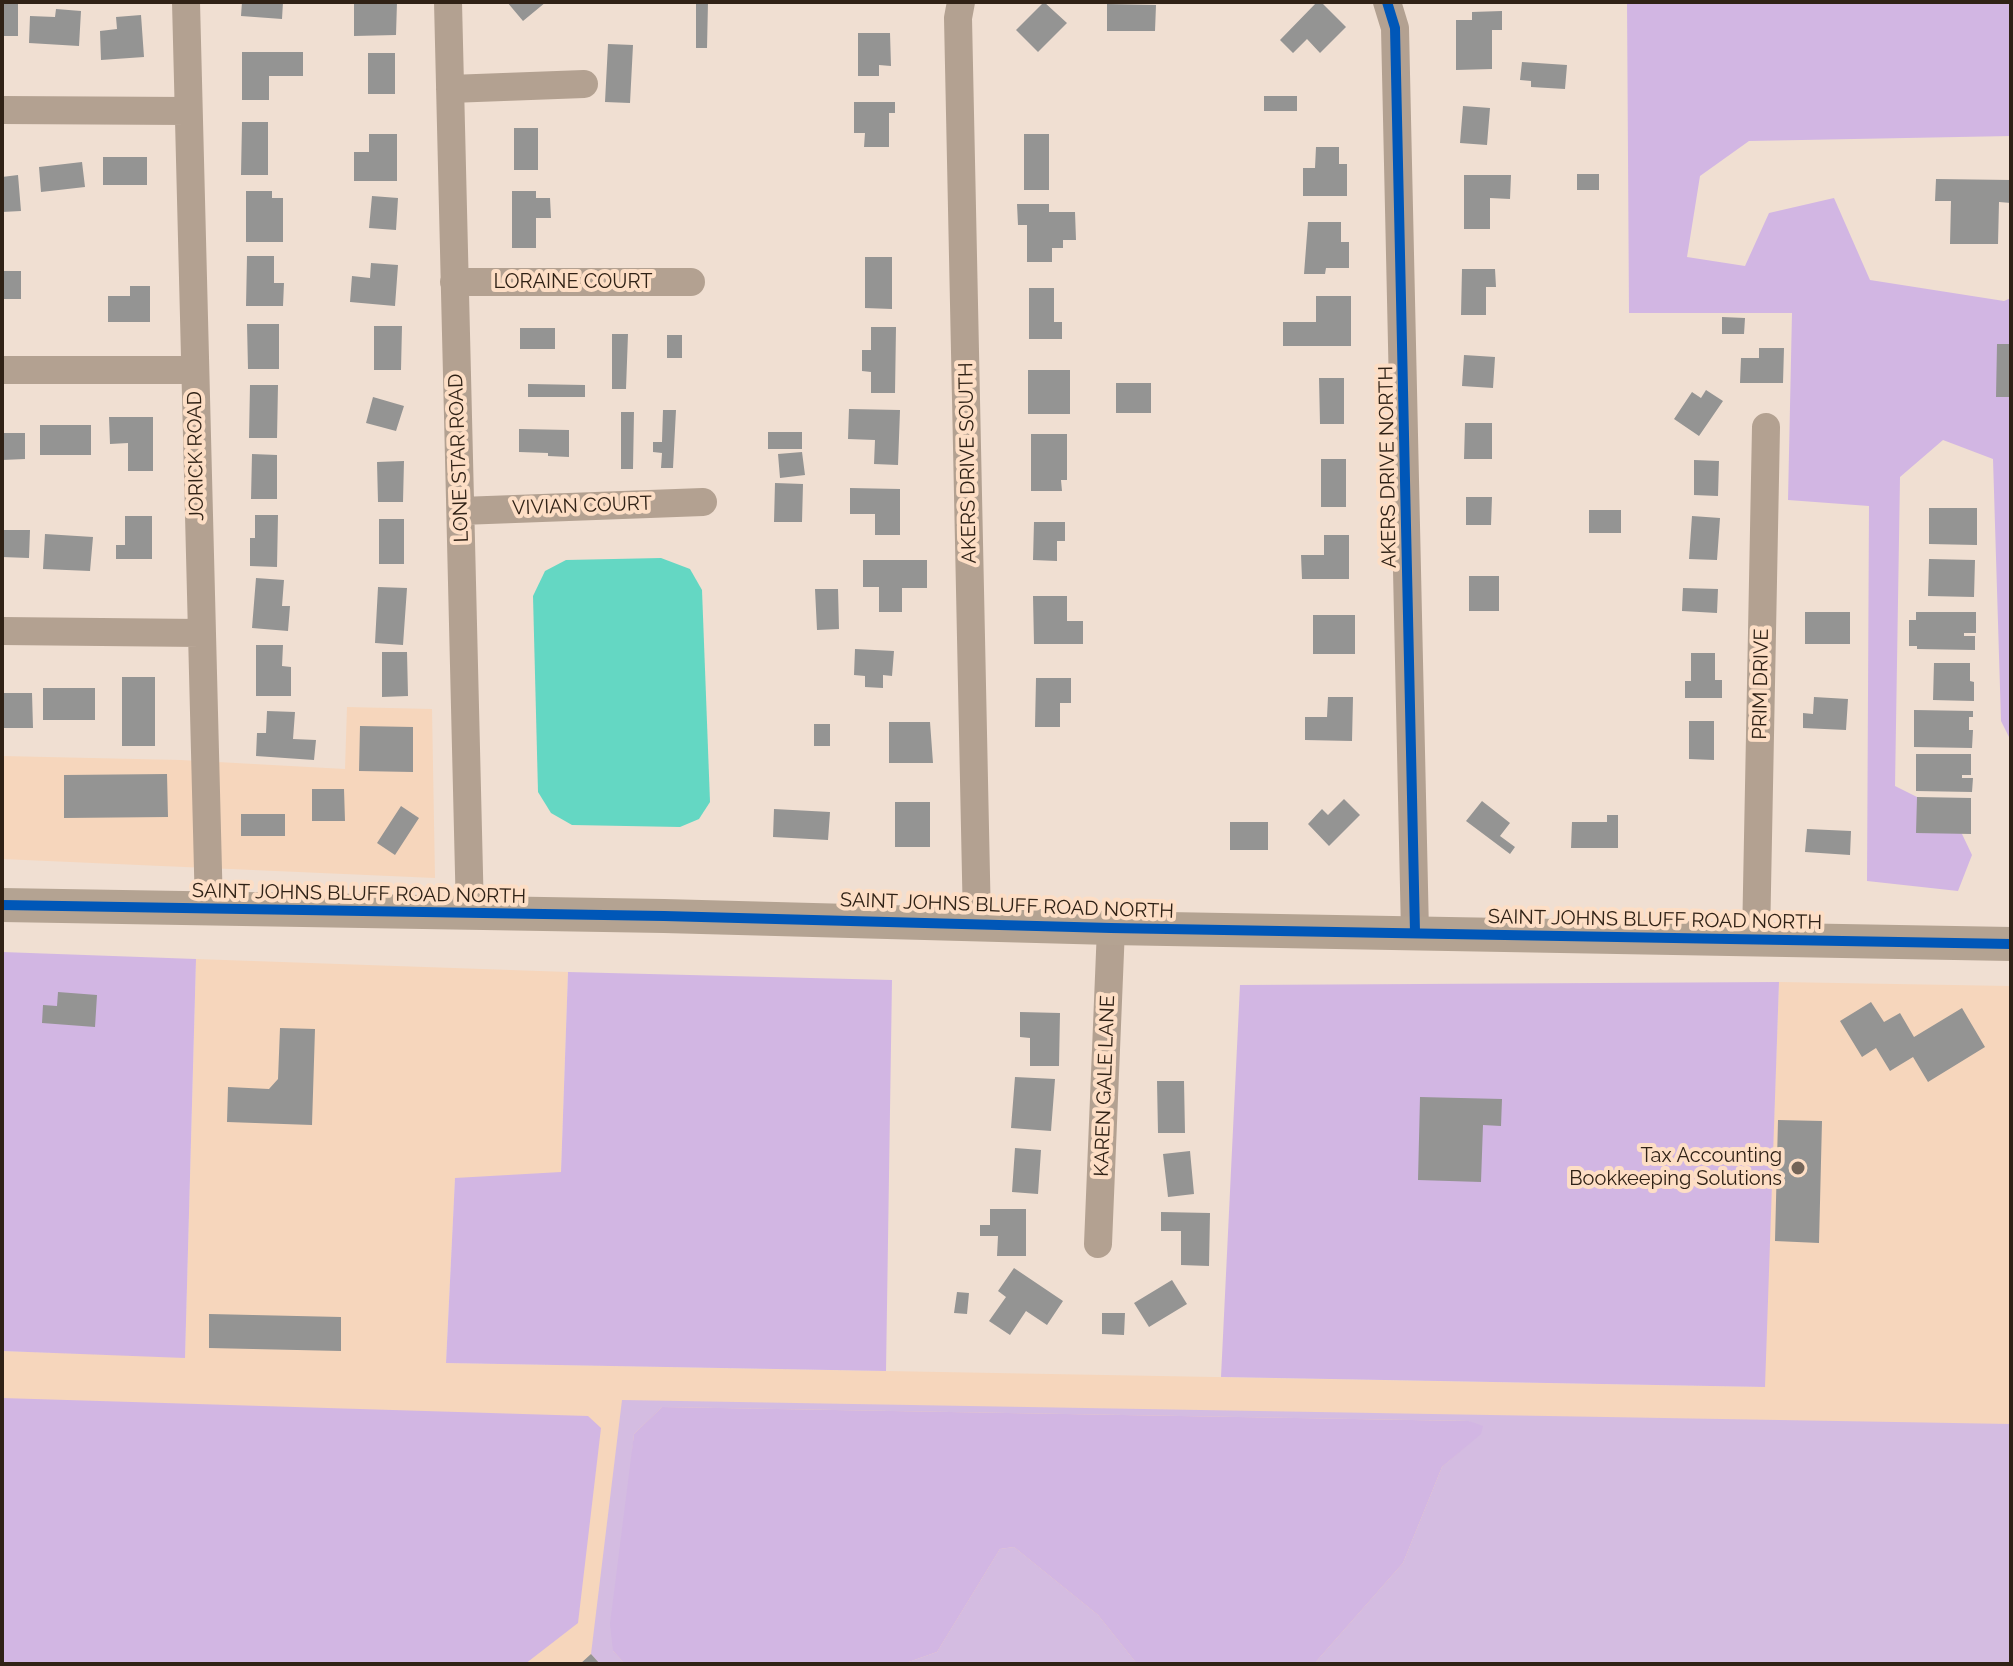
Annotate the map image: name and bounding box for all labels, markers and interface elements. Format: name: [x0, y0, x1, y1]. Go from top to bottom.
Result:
street label: LORAINE COURT: [493, 270, 653, 294]
street label: AKERS DRIVE SOUTH: [954, 362, 982, 564]
street label: AKERS DRIVE NORTH: [1374, 366, 1402, 568]
street label: LONE STAR ROAD: [444, 373, 474, 543]
street label: JORICK ROAD: [183, 391, 209, 521]
street label: VIVIAN COURT: [512, 492, 652, 520]
street label: PRIM DRIVE: [1748, 628, 1774, 740]
street label: SAINT JOHNS BLUFF ROAD NORTH: [192, 879, 526, 909]
street label: SAINT JOHNS BLUFF ROAD NORTH: [840, 888, 1174, 924]
street label: SAINT JOHNS BLUFF ROAD NORTH: [1488, 905, 1822, 935]
street label: KAREN GALE LANE: [1090, 995, 1120, 1177]
place label: Tax Accounting Bookkeeping Solutions: [1569, 1144, 1782, 1191]
marker: Tax Accounting Bookkeeping Solutions: [1789, 1159, 1807, 1177]

